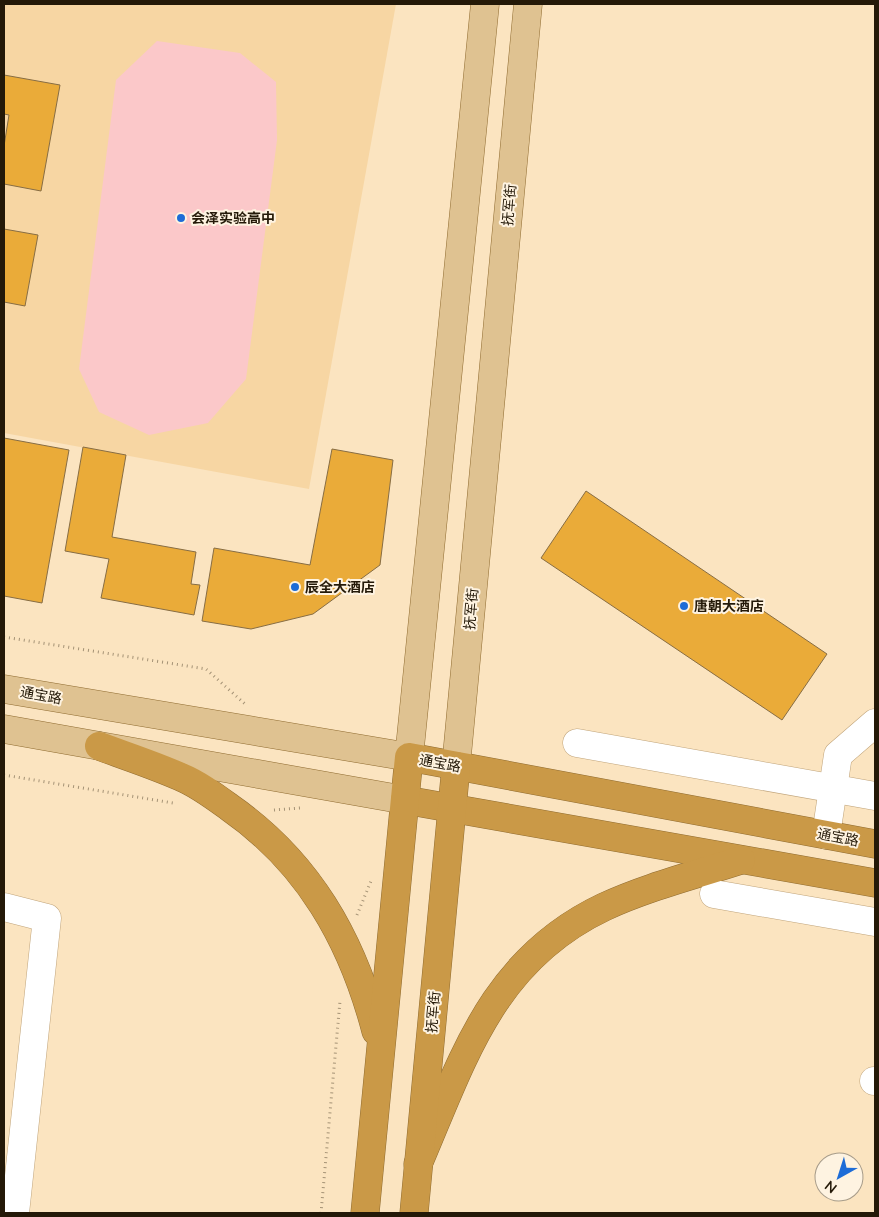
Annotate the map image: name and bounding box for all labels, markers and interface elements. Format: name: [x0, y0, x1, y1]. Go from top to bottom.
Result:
street label: 抚军街: [498, 183, 520, 227]
place label: 会泽实验高中: [191, 209, 275, 227]
marker: 会泽实验高中: [175, 212, 187, 224]
place label: 辰全大酒店: [305, 578, 375, 596]
marker: 辰全大酒店: [289, 581, 301, 593]
street label: 抚军街: [460, 587, 482, 631]
place label: 唐朝大酒店: [694, 597, 764, 615]
marker: 唐朝大酒店: [678, 600, 690, 612]
street label: 通宝路: [19, 682, 63, 708]
street label: 通宝路: [418, 750, 462, 776]
street label: 通宝路: [816, 824, 860, 850]
street label: 抚军街: [422, 990, 444, 1034]
north arrow: [814, 1152, 864, 1202]
text: N: [821, 1177, 841, 1197]

